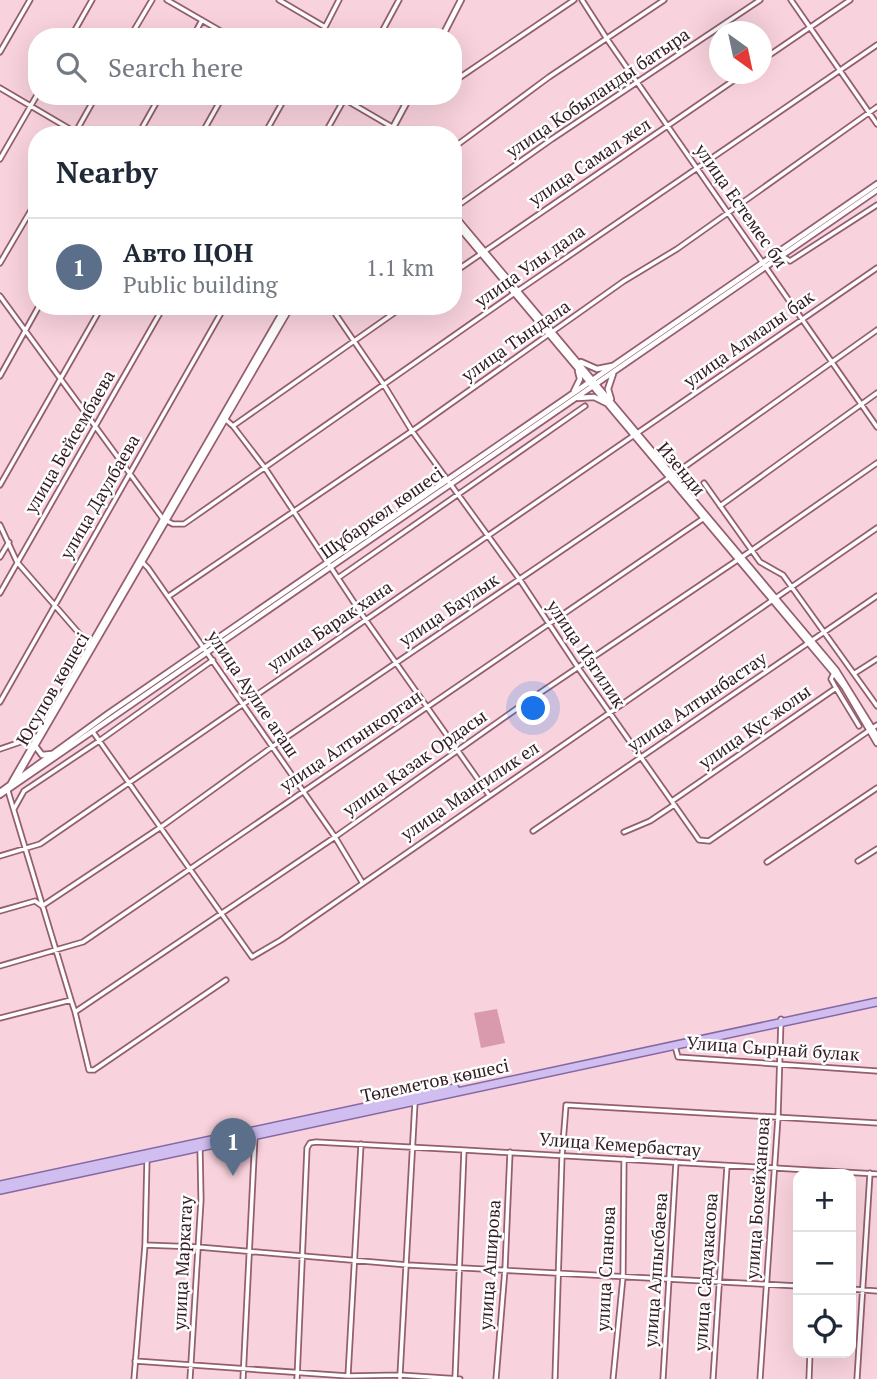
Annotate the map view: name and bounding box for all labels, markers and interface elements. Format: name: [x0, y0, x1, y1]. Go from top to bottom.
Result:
north arrow: [709, 21, 772, 84]
street label: улица Кобыланды батыра: [500, 22, 694, 163]
search box: [28, 28, 462, 105]
icon: search: [52, 48, 90, 86]
text: Search here: [108, 50, 243, 84]
street label: улица Самал жел: [523, 111, 655, 211]
street label: улица Естемес би: [689, 138, 794, 272]
text: Nearby: [56, 152, 158, 192]
street label: улица Улы дала: [469, 218, 589, 313]
text: Авто ЦОН: [123, 235, 253, 269]
text: 1: [73, 252, 86, 283]
text: 1.1 km: [366, 252, 434, 283]
text: Public building: [123, 269, 278, 300]
street label: улица Алмалы бак: [678, 284, 819, 393]
street label: улица Тындала: [456, 294, 574, 387]
street label: улица Бейсембаева: [18, 365, 120, 518]
street label: улица Даулбаева: [53, 430, 145, 564]
street label: Изенди: [652, 436, 711, 500]
street label: Шұбаркөл көшесі: [315, 461, 448, 564]
street label: улица Баулык: [393, 567, 503, 652]
street label: улица Барак хана: [261, 574, 397, 676]
street label: улица Изгилик: [541, 594, 632, 712]
street label: улица Аулие агаш: [202, 624, 305, 762]
street label: Юсупов көшесі: [10, 627, 94, 750]
street label: улица Алтынбастау: [621, 645, 772, 757]
street label: улица Кус жолы: [693, 679, 815, 774]
street label: улица Алтынкорган: [274, 684, 426, 797]
your location: [516, 691, 550, 725]
street label: улица Казак Ордасы: [337, 703, 491, 822]
street label: улица Мангилик ел: [395, 735, 543, 846]
street label: Улица Сырнай булак: [686, 1030, 860, 1066]
street label: Төлеметов көшесі: [359, 1053, 511, 1107]
street label: улица Бокейханова: [739, 1116, 775, 1281]
pin: 1: [210, 1118, 256, 1176]
street label: Улица Кемербастау: [538, 1126, 703, 1162]
map controls: [793, 1169, 856, 1358]
button: +: [793, 1169, 856, 1232]
street label: улица Алпысбаева: [638, 1192, 672, 1349]
street label: улица Садуакасова: [687, 1192, 723, 1353]
street label: улица Маркатау: [166, 1194, 198, 1332]
street label: улица Аширова: [472, 1199, 506, 1332]
street label: улица Спанова: [590, 1206, 620, 1333]
button: −: [793, 1232, 856, 1295]
button: locate: [793, 1295, 856, 1358]

